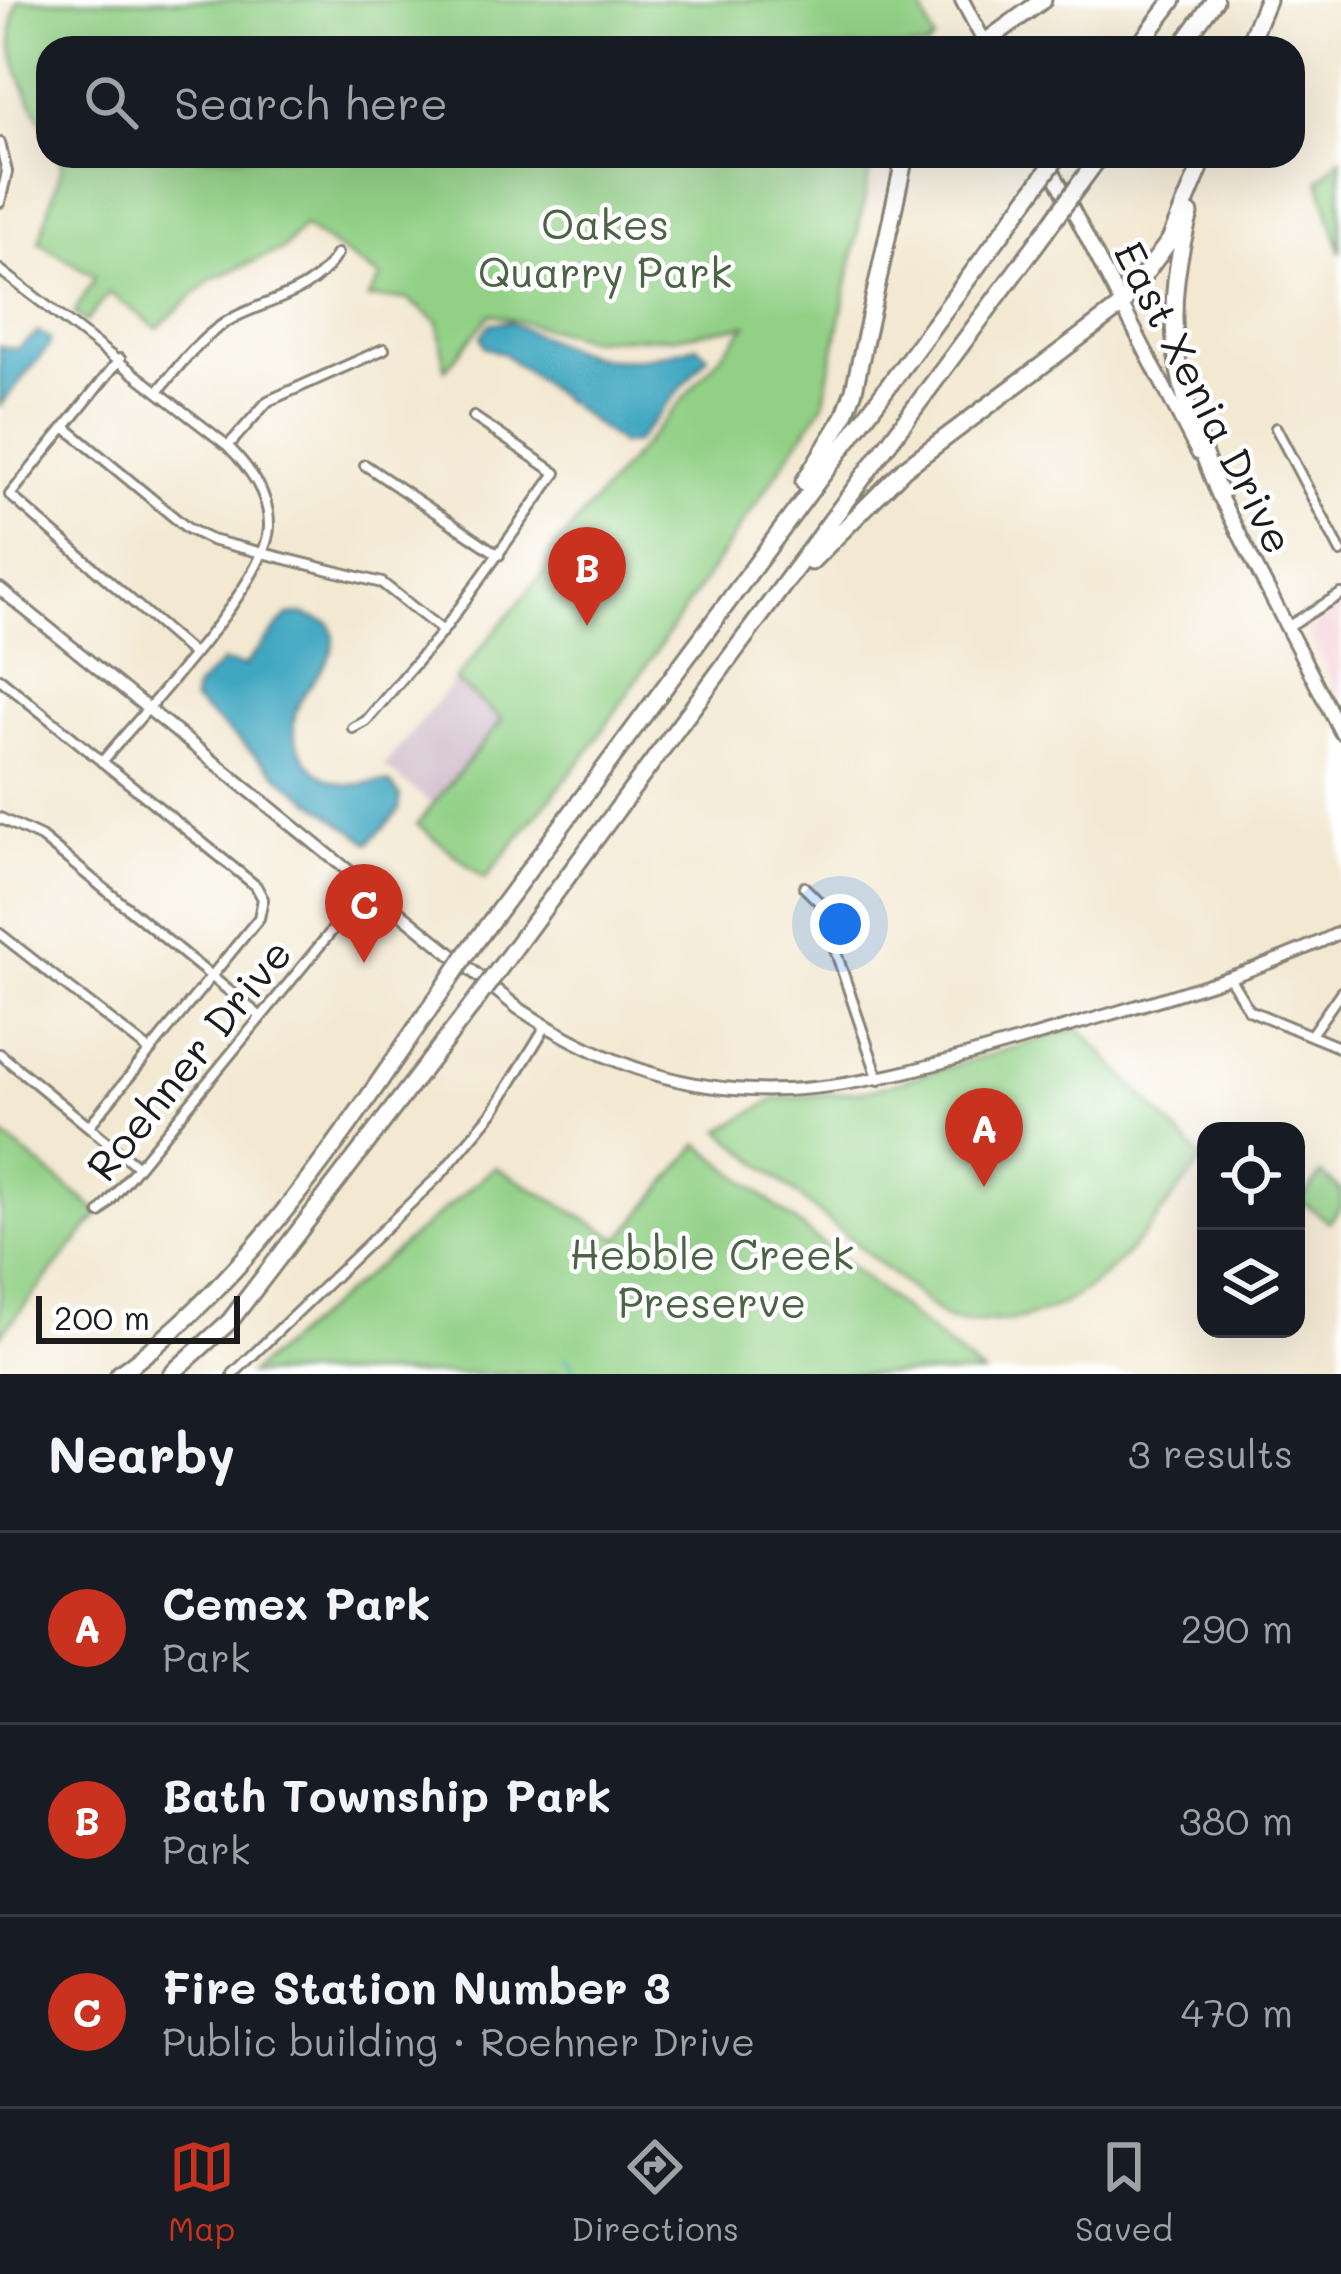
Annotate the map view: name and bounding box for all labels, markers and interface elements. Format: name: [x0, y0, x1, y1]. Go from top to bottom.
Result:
search box: [36, 36, 1305, 168]
icon: search: [78, 69, 144, 135]
text: Search here: [174, 73, 448, 131]
park label: Oakes Quarry Park: [478, 196, 732, 299]
street label: East Xenia Drive: [1103, 232, 1307, 562]
pin: B: [548, 527, 626, 626]
pin: C: [325, 864, 403, 963]
your location: [810, 894, 870, 954]
street label: Roehner Drive: [73, 927, 303, 1191]
pin: A: [945, 1088, 1023, 1187]
map controls: [1197, 1122, 1305, 1338]
button: locate: [1197, 1122, 1305, 1230]
park label: Hebble Creek Preserve: [570, 1226, 854, 1329]
button: layers: [1197, 1230, 1305, 1338]
scale bar: [36, 1290, 240, 1343]
text: 200 m: [54, 1295, 150, 1338]
text: Nearby: [48, 1419, 235, 1486]
text: 3 results: [1128, 1427, 1293, 1478]
text: Cemex Park: [162, 1573, 431, 1631]
text: A: [73, 1602, 101, 1653]
text: 290 m: [1181, 1602, 1293, 1653]
text: Park: [162, 1631, 250, 1682]
text: Bath Township Park: [162, 1765, 611, 1823]
text: B: [74, 1794, 100, 1845]
text: 380 m: [1179, 1794, 1293, 1845]
text: Park: [162, 1823, 250, 1874]
text: Fire Station Number 3: [162, 1957, 671, 2015]
text: C: [73, 1986, 101, 2037]
text: 470 m: [1181, 1986, 1293, 2037]
text: Public building · Roehner Drive: [162, 2015, 755, 2066]
tab: Map: [168, 2134, 235, 2249]
tab: Directions: [571, 2134, 739, 2249]
tab: Saved: [1075, 2134, 1173, 2249]

